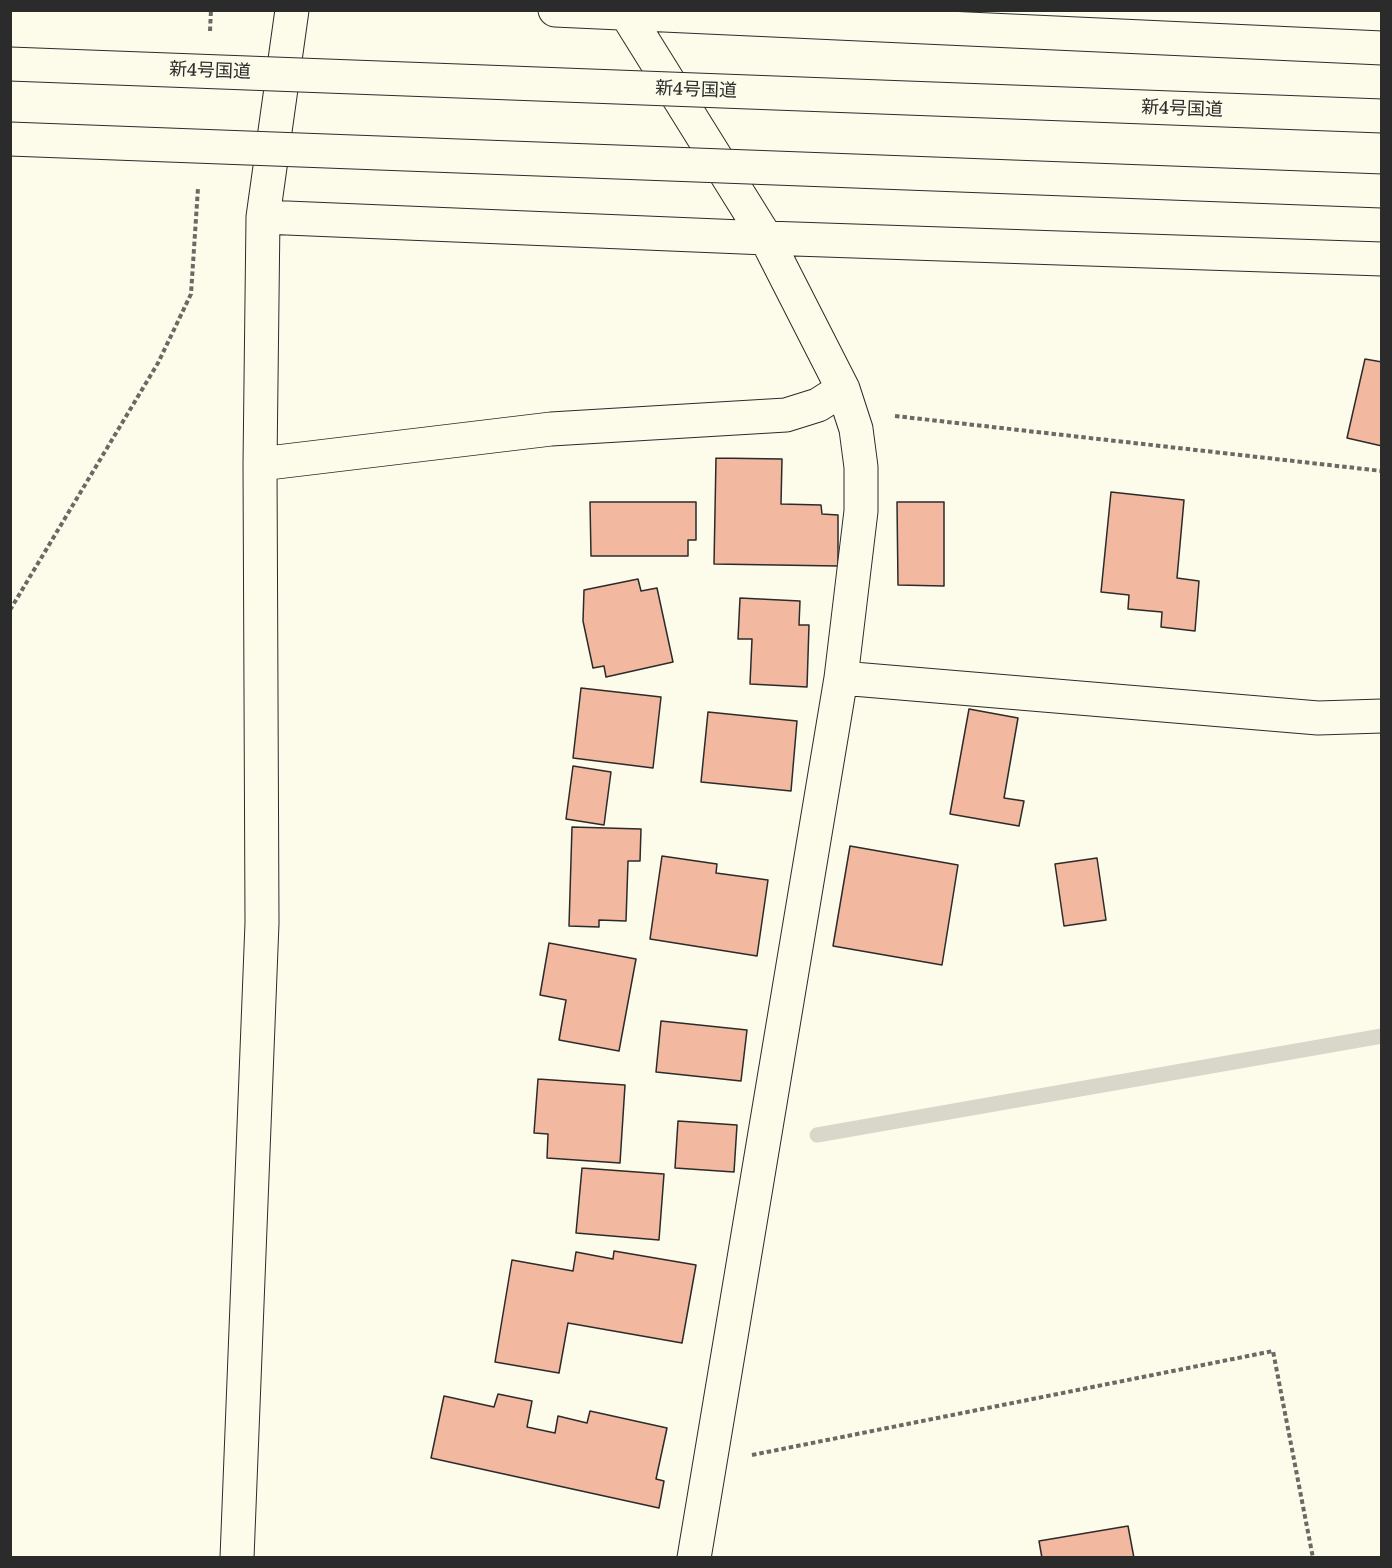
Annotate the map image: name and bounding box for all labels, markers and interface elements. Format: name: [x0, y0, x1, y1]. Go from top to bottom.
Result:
street label: 新4号国道: [169, 59, 251, 83]
street label: 新4号国道: [655, 78, 737, 102]
street label: 新4号国道: [1141, 97, 1223, 121]

